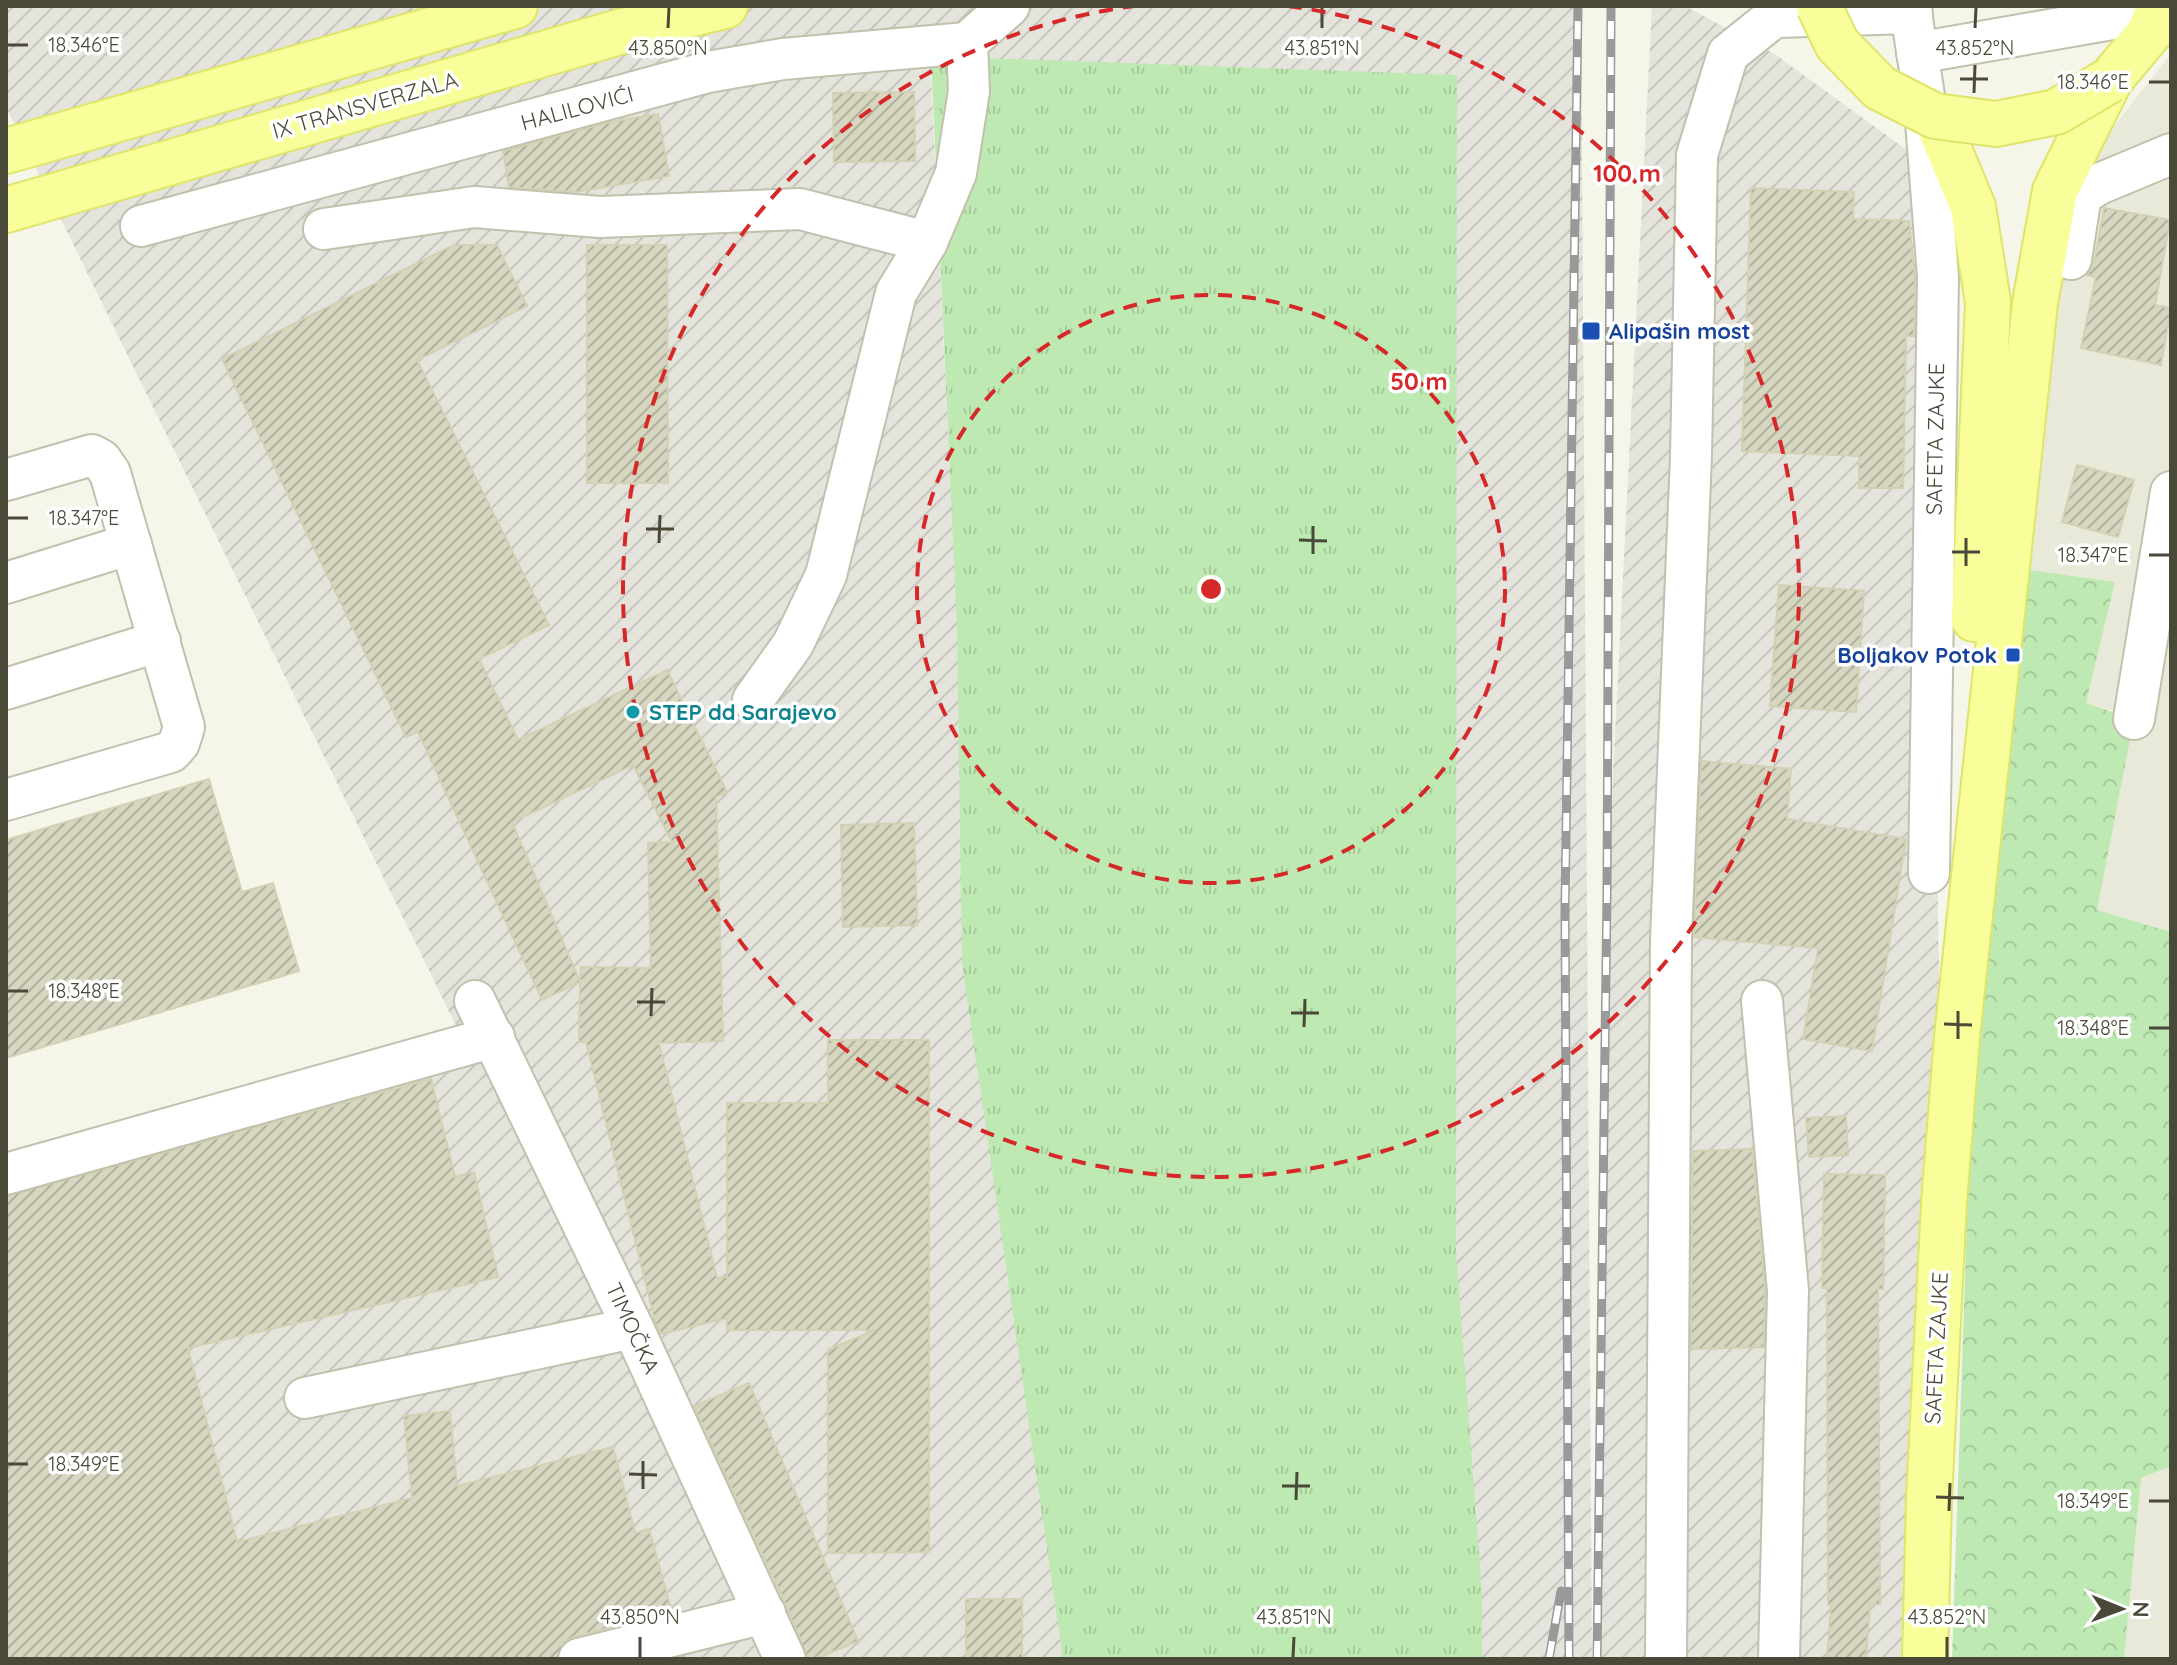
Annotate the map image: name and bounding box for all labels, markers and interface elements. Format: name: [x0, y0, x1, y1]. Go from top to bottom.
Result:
text: 18.346°E: [48, 32, 120, 57]
text: 43.850°N: [628, 35, 708, 60]
text: 43.851°N: [1285, 35, 1359, 60]
text: 43.852°N: [1936, 35, 2014, 60]
street label: IX TRANSVERZALA: [269, 65, 461, 145]
text: 18.346°E: [2057, 69, 2129, 94]
street label: HALILOVIĆI: [518, 80, 636, 136]
text: 100 m: [1593, 158, 1661, 188]
place label: Alipašin most: [1609, 317, 1751, 345]
marker: Alipašin most: [1580, 320, 1602, 342]
street label: SAFETA ZAJKE: [1920, 363, 1950, 515]
text: 50 m: [1390, 366, 1448, 396]
text: 18.347°E: [49, 505, 119, 530]
text: 18.347°E: [2058, 542, 2128, 567]
centre of rings: [1197, 575, 1225, 603]
place label: Boljakov Potok: [1837, 641, 1997, 669]
marker: Boljakov Potok: [2004, 646, 2022, 664]
place label: STEP dd Sarajevo: [649, 698, 837, 726]
marker: STEP dd Sarajevo: [624, 703, 642, 721]
text: 18.348°E: [48, 978, 120, 1003]
text: 18.348°E: [2057, 1015, 2129, 1040]
street label: SAFETA ZAJKE: [1918, 1271, 1954, 1425]
street label: TIMOČKA: [600, 1278, 666, 1378]
text: 18.349°E: [48, 1451, 120, 1476]
text: 18.349°E: [2057, 1488, 2129, 1513]
north arrow: [2081, 1569, 2161, 1649]
text: N: [2127, 1601, 2155, 1618]
text: 43.850°N: [600, 1604, 680, 1629]
text: 43.851°N: [1257, 1604, 1331, 1629]
text: 43.852°N: [1908, 1604, 1986, 1629]

